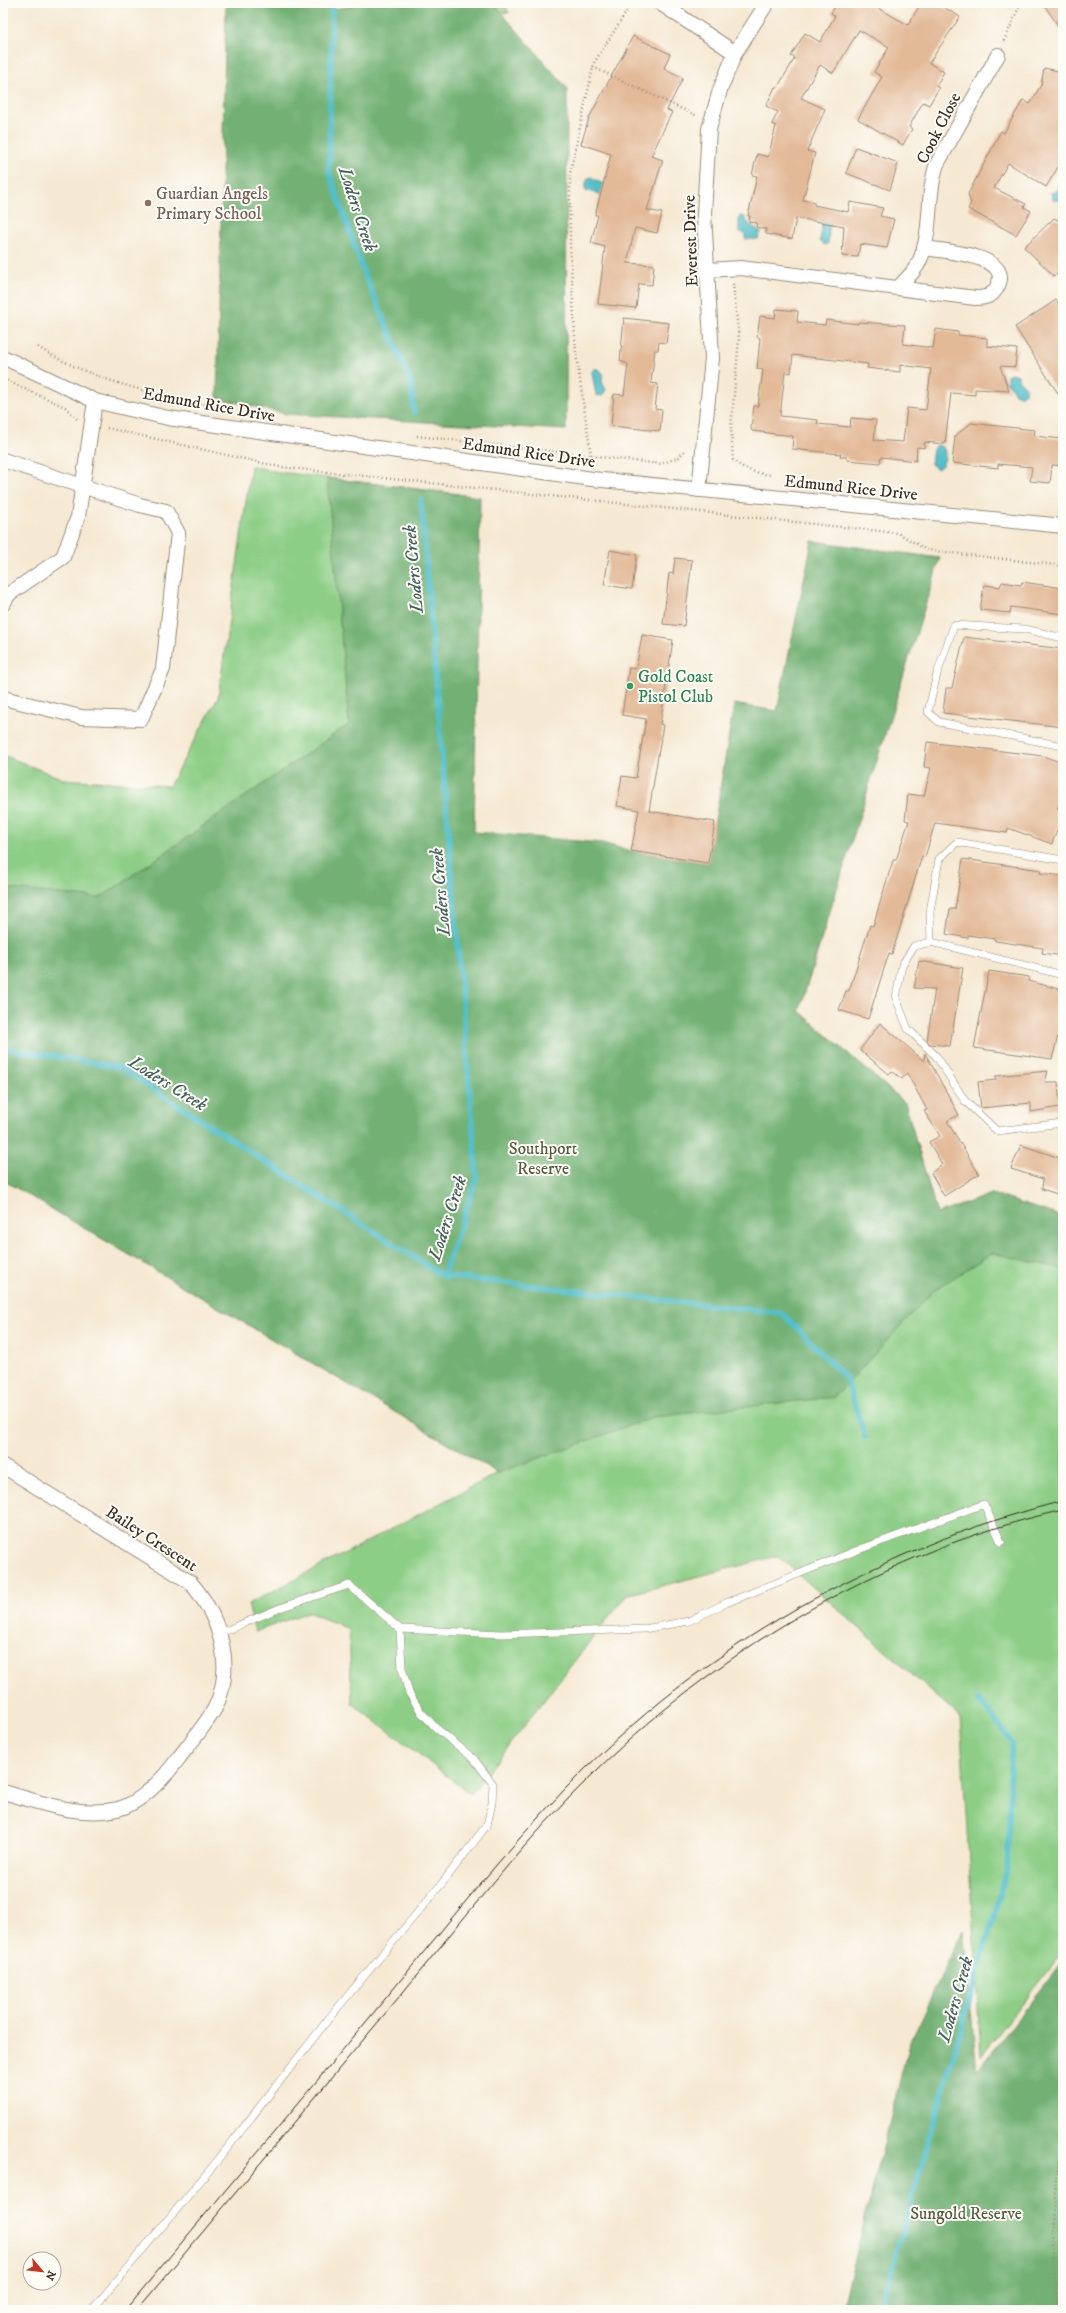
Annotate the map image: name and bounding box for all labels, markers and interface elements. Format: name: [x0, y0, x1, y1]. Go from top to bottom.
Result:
street label: Cook Close: [912, 89, 966, 168]
water label: Loders Creek: [333, 163, 381, 255]
place label: Guardian Angels Primary School: [156, 183, 268, 225]
street label: Everest Drive: [678, 195, 704, 287]
marker: Guardian Angels Primary School: [143, 198, 153, 208]
street label: Edmund Rice Drive: [141, 383, 277, 427]
street label: Edmund Rice Drive: [461, 433, 597, 473]
street label: Edmund Rice Drive: [783, 470, 919, 506]
water label: Loders Creek: [399, 524, 429, 615]
place label: Gold Coast Pistol Club: [638, 666, 714, 708]
marker: Gold Coast Pistol Club: [625, 681, 635, 691]
water label: Loders Creek: [426, 847, 456, 938]
water label: Loders Creek: [124, 1051, 211, 1117]
park label: Southport Reserve: [509, 1138, 578, 1180]
water label: Loders Creek: [424, 1173, 472, 1264]
street label: Bailey Crescent: [101, 1501, 202, 1577]
water label: Loders Creek: [933, 1954, 979, 2045]
park label: Sungold Reserve: [910, 2203, 1022, 2225]
north arrow: [22, 2251, 62, 2291]
text: N: [42, 2268, 58, 2282]

